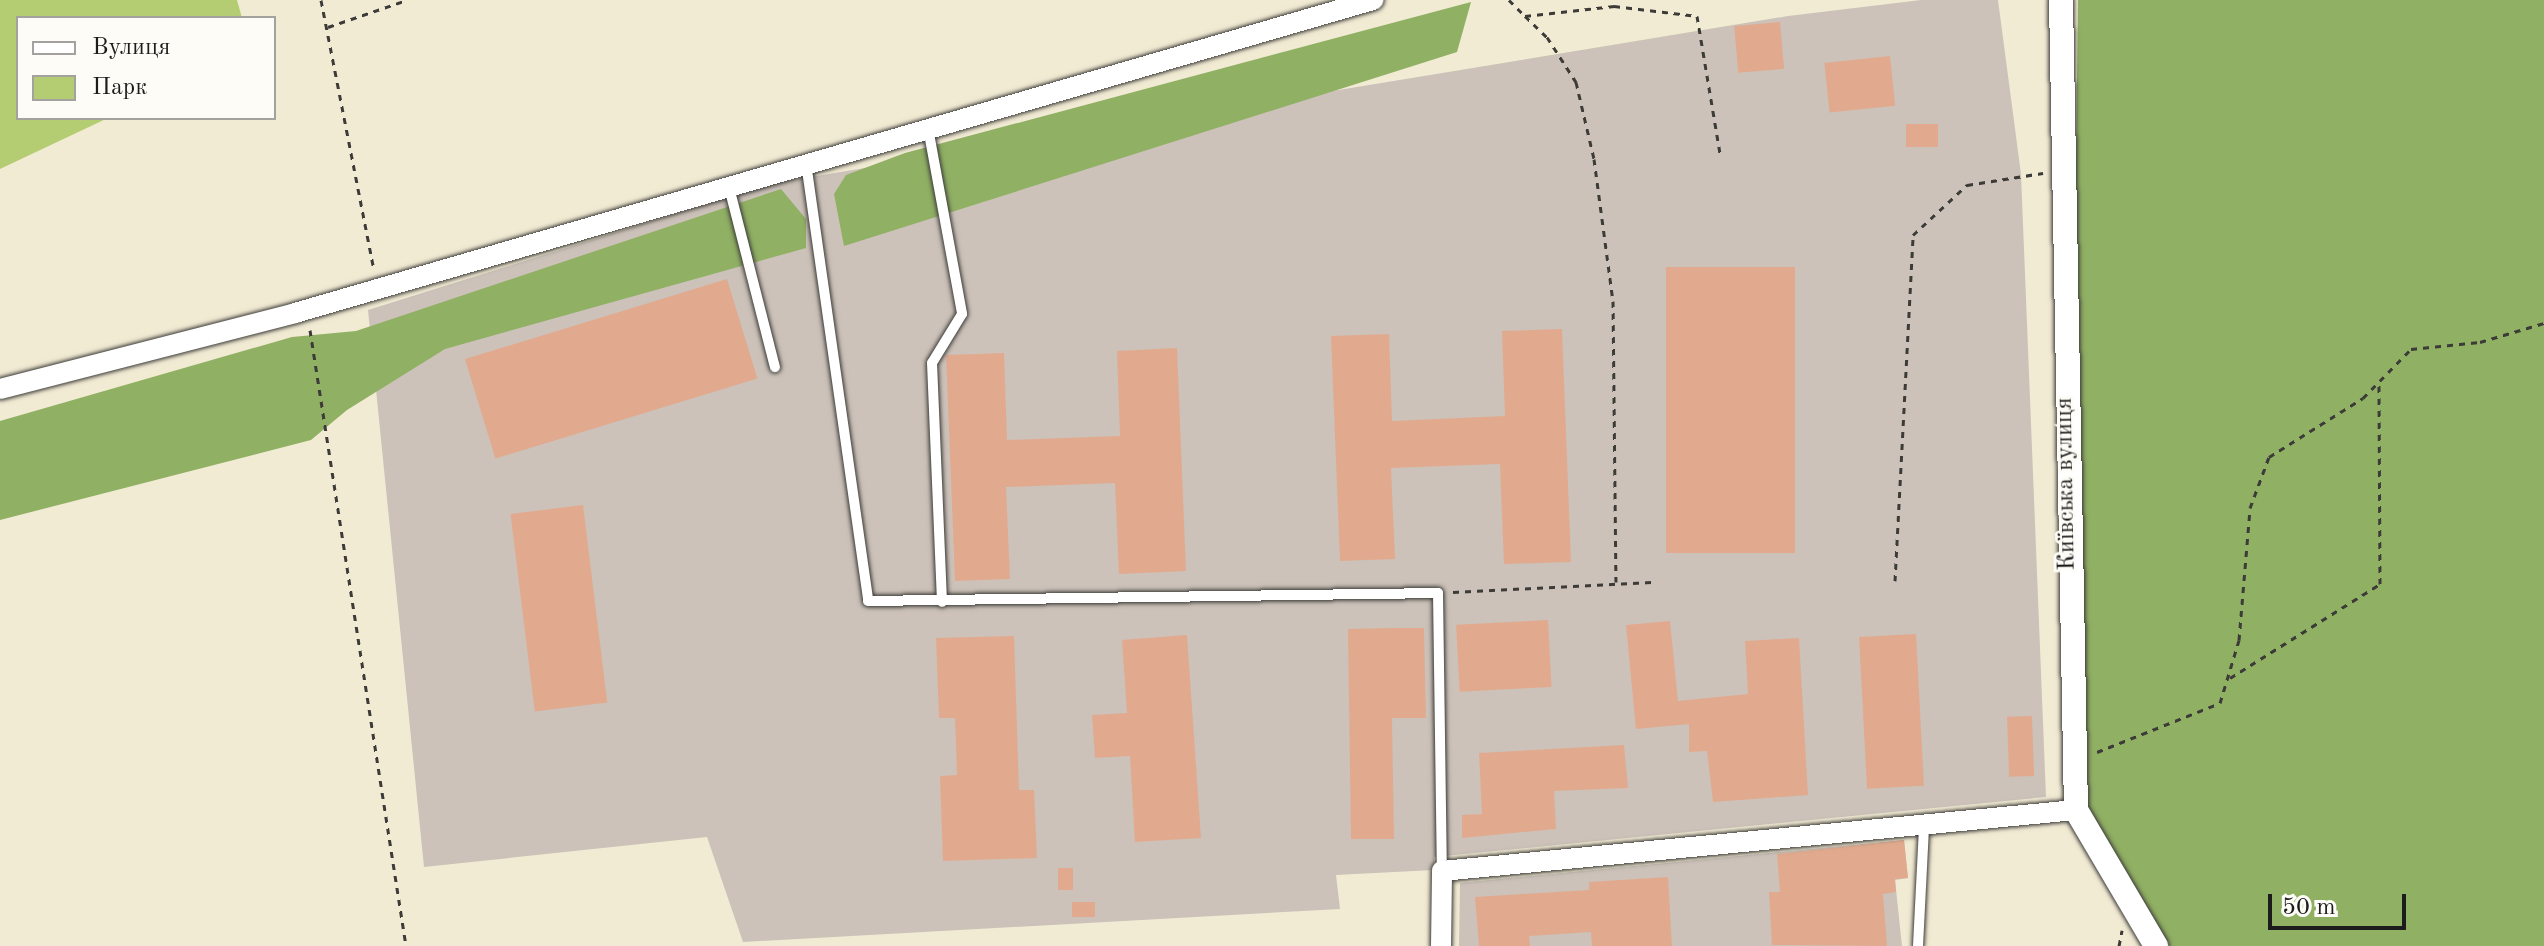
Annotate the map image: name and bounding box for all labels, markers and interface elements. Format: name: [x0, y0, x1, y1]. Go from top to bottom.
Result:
legend: [16, 16, 276, 120]
text: Вулиця: [92, 36, 171, 60]
text: Парк: [92, 76, 147, 100]
street label: Київська вулиця: [2051, 397, 2083, 571]
scale bar: [2272, 878, 2410, 928]
text: 50 m: [2282, 896, 2336, 920]

